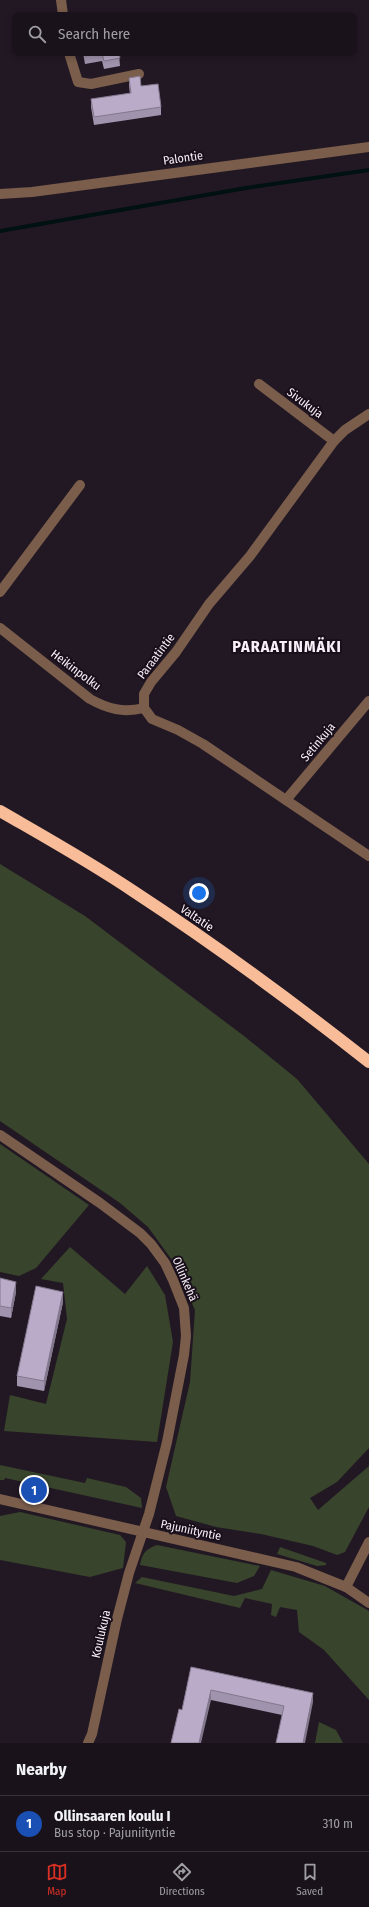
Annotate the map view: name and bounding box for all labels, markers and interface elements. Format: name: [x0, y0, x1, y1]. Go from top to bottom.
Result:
search box: [12, 12, 357, 56]
icon: search: [26, 23, 48, 45]
text: Search here: [58, 25, 130, 43]
street label: Palontie: [162, 148, 204, 168]
street label: Sivukuja: [284, 385, 326, 421]
street label: Paraatintie: [134, 630, 178, 681]
district label: PARAATINMÄKI: [232, 637, 342, 656]
street label: Heikinpolku: [48, 647, 104, 693]
street label: Setinkuja: [298, 720, 338, 764]
your location: [189, 883, 209, 903]
street label: Valtatie: [178, 902, 216, 934]
street label: Ollinkehä: [169, 1255, 201, 1303]
pin: 1: [21, 1475, 47, 1505]
street label: Pajuniityntie: [159, 1517, 223, 1543]
street label: Koulukuja: [89, 1608, 113, 1659]
text: Nearby: [16, 1759, 67, 1780]
text: Ollinsaaren koulu I: [54, 1807, 171, 1825]
text: 1: [26, 1816, 32, 1831]
text: 310 m: [323, 1816, 353, 1831]
text: Bus stop · Pajuniityntie: [54, 1825, 175, 1840]
tab: Map: [46, 1861, 68, 1898]
tab: Directions: [159, 1861, 205, 1898]
tab: Saved: [296, 1861, 323, 1898]

